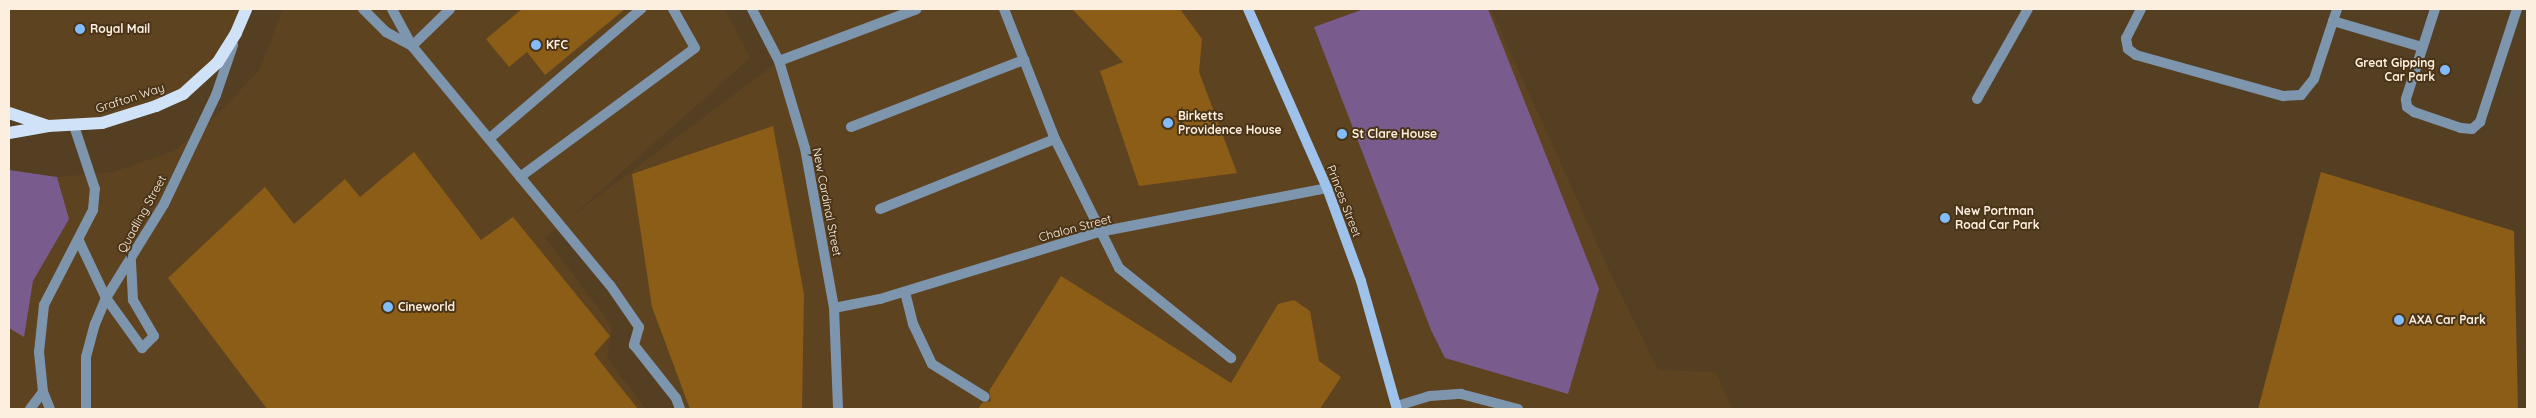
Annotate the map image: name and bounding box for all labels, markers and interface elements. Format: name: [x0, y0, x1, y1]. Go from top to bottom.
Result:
place label: Royal Mail: [90, 22, 150, 36]
marker: Royal Mail: [74, 23, 86, 35]
place label: KFC: [546, 38, 568, 52]
marker: KFC: [530, 39, 542, 51]
place label: Great Gipping Car Park: [2355, 56, 2435, 84]
marker: Great Gipping Car Park: [2439, 64, 2451, 76]
street label: Grafton Way: [94, 80, 166, 116]
place label: Birketts Providence House: [1178, 109, 1282, 137]
marker: Birketts Providence House: [1162, 117, 1174, 129]
place label: St Clare House: [1352, 127, 1437, 141]
marker: St Clare House: [1336, 128, 1348, 140]
street label: New Cardinal Street: [809, 147, 845, 257]
street label: Princes Street: [1324, 163, 1364, 239]
street label: Quadling Street: [115, 173, 169, 255]
place label: New Portman Road Car Park: [1955, 204, 2039, 232]
street label: Chalon Street: [1037, 211, 1113, 245]
marker: New Portman Road Car Park: [1939, 212, 1951, 224]
place label: Cineworld: [398, 300, 455, 314]
marker: Cineworld: [382, 301, 394, 313]
place label: AXA Car Park: [2409, 313, 2486, 327]
marker: AXA Car Park: [2393, 314, 2405, 326]

